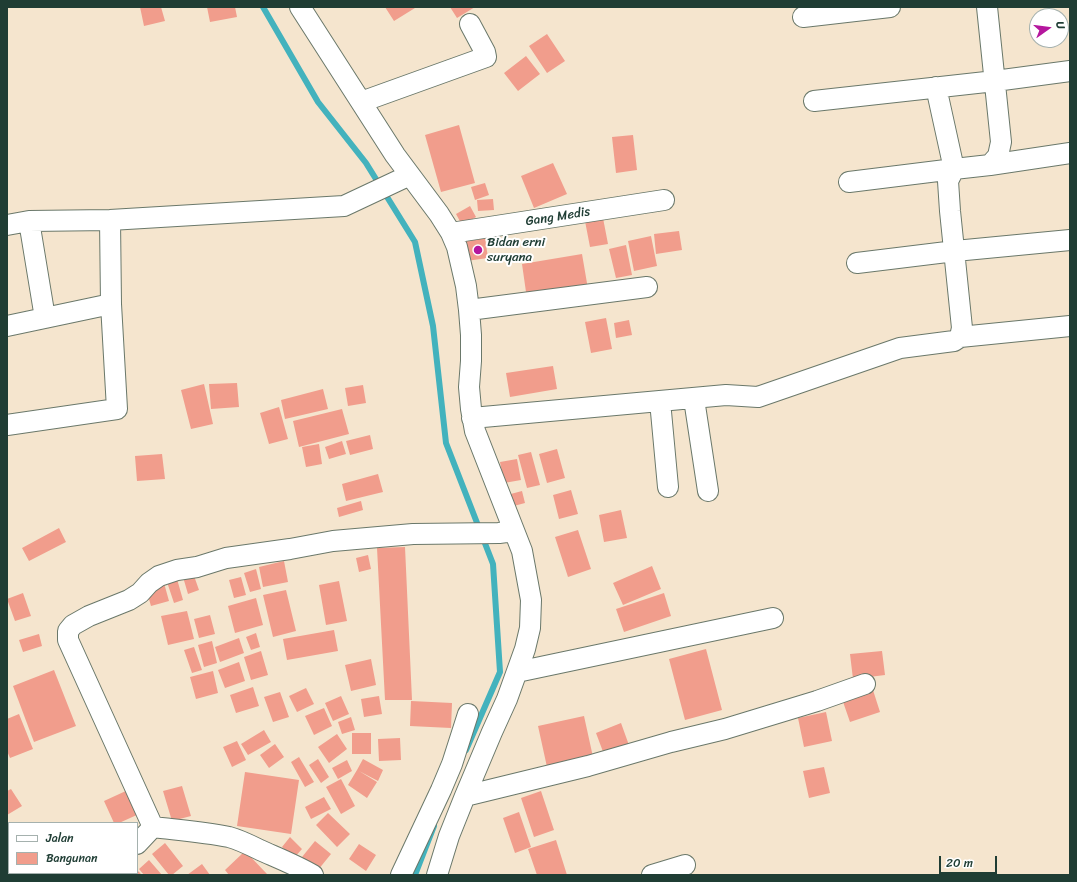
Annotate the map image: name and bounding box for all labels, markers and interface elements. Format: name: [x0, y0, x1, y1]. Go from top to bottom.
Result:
north arrow: [1029, 8, 1069, 48]
text: U: [1050, 19, 1070, 31]
street label: Gang Medis: [525, 204, 591, 230]
place label: Bidan erni suryana: [487, 235, 545, 266]
marker: Bidan erni suryana: [472, 244, 484, 256]
legend: [8, 822, 138, 874]
text: Jalan: [46, 827, 74, 849]
text: Bangunan: [46, 847, 98, 869]
scale bar: [941, 848, 999, 874]
text: 20 m: [946, 852, 973, 874]

